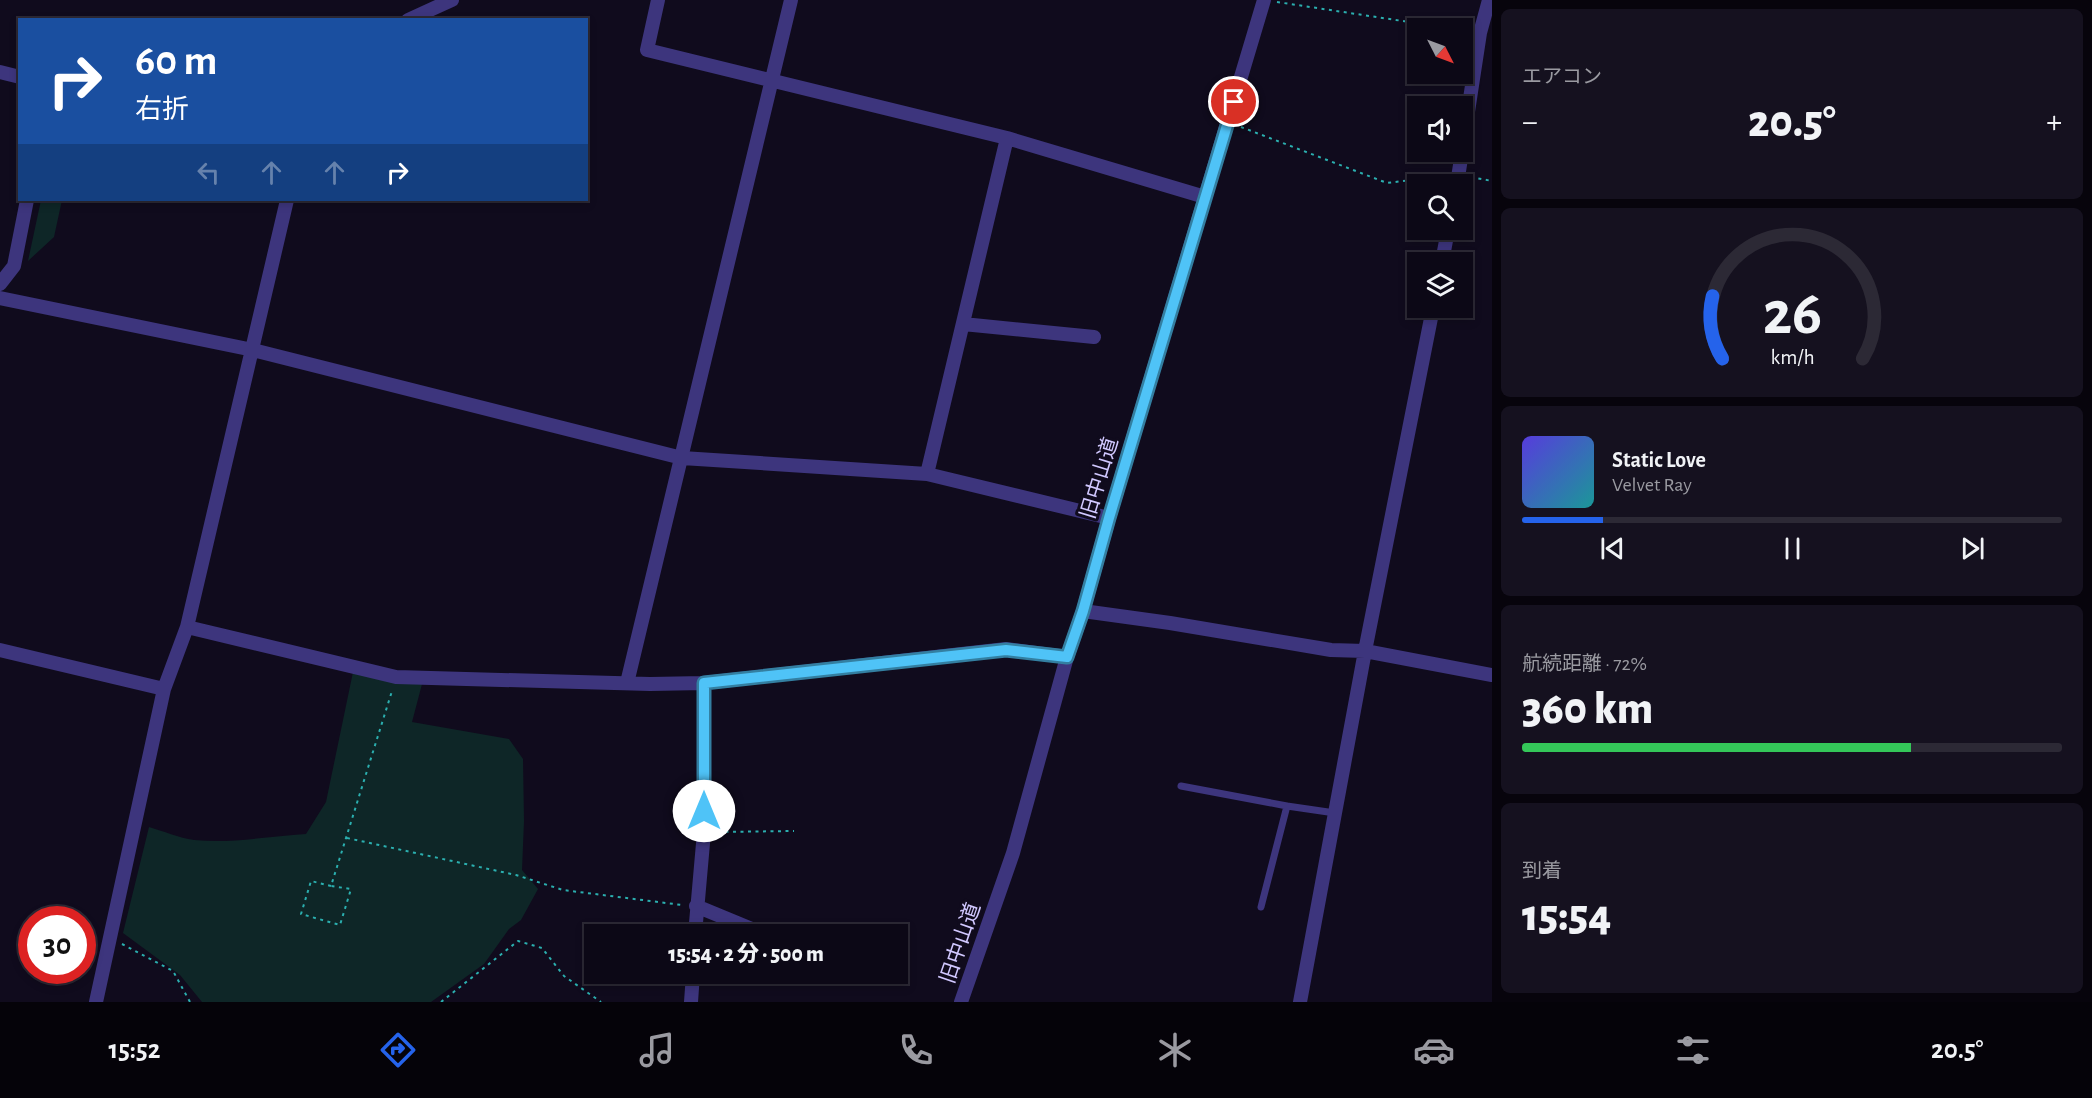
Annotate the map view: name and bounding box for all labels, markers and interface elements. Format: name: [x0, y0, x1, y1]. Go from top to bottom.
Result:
north arrow: [1407, 18, 1473, 84]
map controls: [1407, 18, 1473, 318]
text: 60 m: [135, 40, 217, 82]
icon: right: [36, 42, 114, 120]
text: エアコン: [1522, 67, 1602, 87]
pin: [1208, 76, 1259, 127]
icon: arrive: [1217, 85, 1250, 118]
text: 右折: [135, 96, 189, 123]
button: sound: [1407, 96, 1473, 162]
text: 20.5°: [1748, 100, 1836, 145]
text: −: [1522, 106, 1538, 139]
text: +: [2046, 106, 2062, 139]
icon: left: [192, 156, 225, 189]
icon: ahead: [255, 156, 288, 189]
icon: ahead: [318, 156, 351, 189]
icon: right: [381, 156, 414, 189]
button: search: [1407, 174, 1473, 240]
button: layers: [1407, 252, 1473, 318]
text: 26: [1762, 284, 1822, 346]
text: km/h: [1770, 348, 1814, 369]
street label: 旧中山道: [1076, 435, 1122, 521]
text: Static Love: [1612, 449, 1706, 471]
text: Velvet Ray: [1612, 475, 1692, 495]
icon: previous: [1596, 532, 1629, 565]
icon: pause: [1776, 532, 1809, 565]
icon: next: [1956, 532, 1989, 565]
text: 航続距離 · 72%: [1522, 654, 1647, 674]
text: 360 km: [1522, 687, 1653, 732]
position arrow: [672, 779, 736, 843]
text: 到着: [1522, 861, 1562, 881]
text: 15:54: [1522, 894, 1611, 939]
street label: 旧中山道: [936, 900, 984, 986]
speed limit sign: 30: [18, 906, 96, 984]
text: 15:54 · 2 分 · 500 m: [668, 943, 824, 965]
icon: directions: [377, 1029, 419, 1071]
icon: music: [636, 1029, 678, 1071]
icon: phone: [895, 1029, 937, 1071]
icon: climate: [1154, 1029, 1196, 1071]
icon: car: [1413, 1029, 1455, 1071]
icon: filters: [1672, 1029, 1714, 1071]
text: 15:52: [108, 1036, 160, 1063]
text: 20.5°: [1931, 1036, 1984, 1063]

